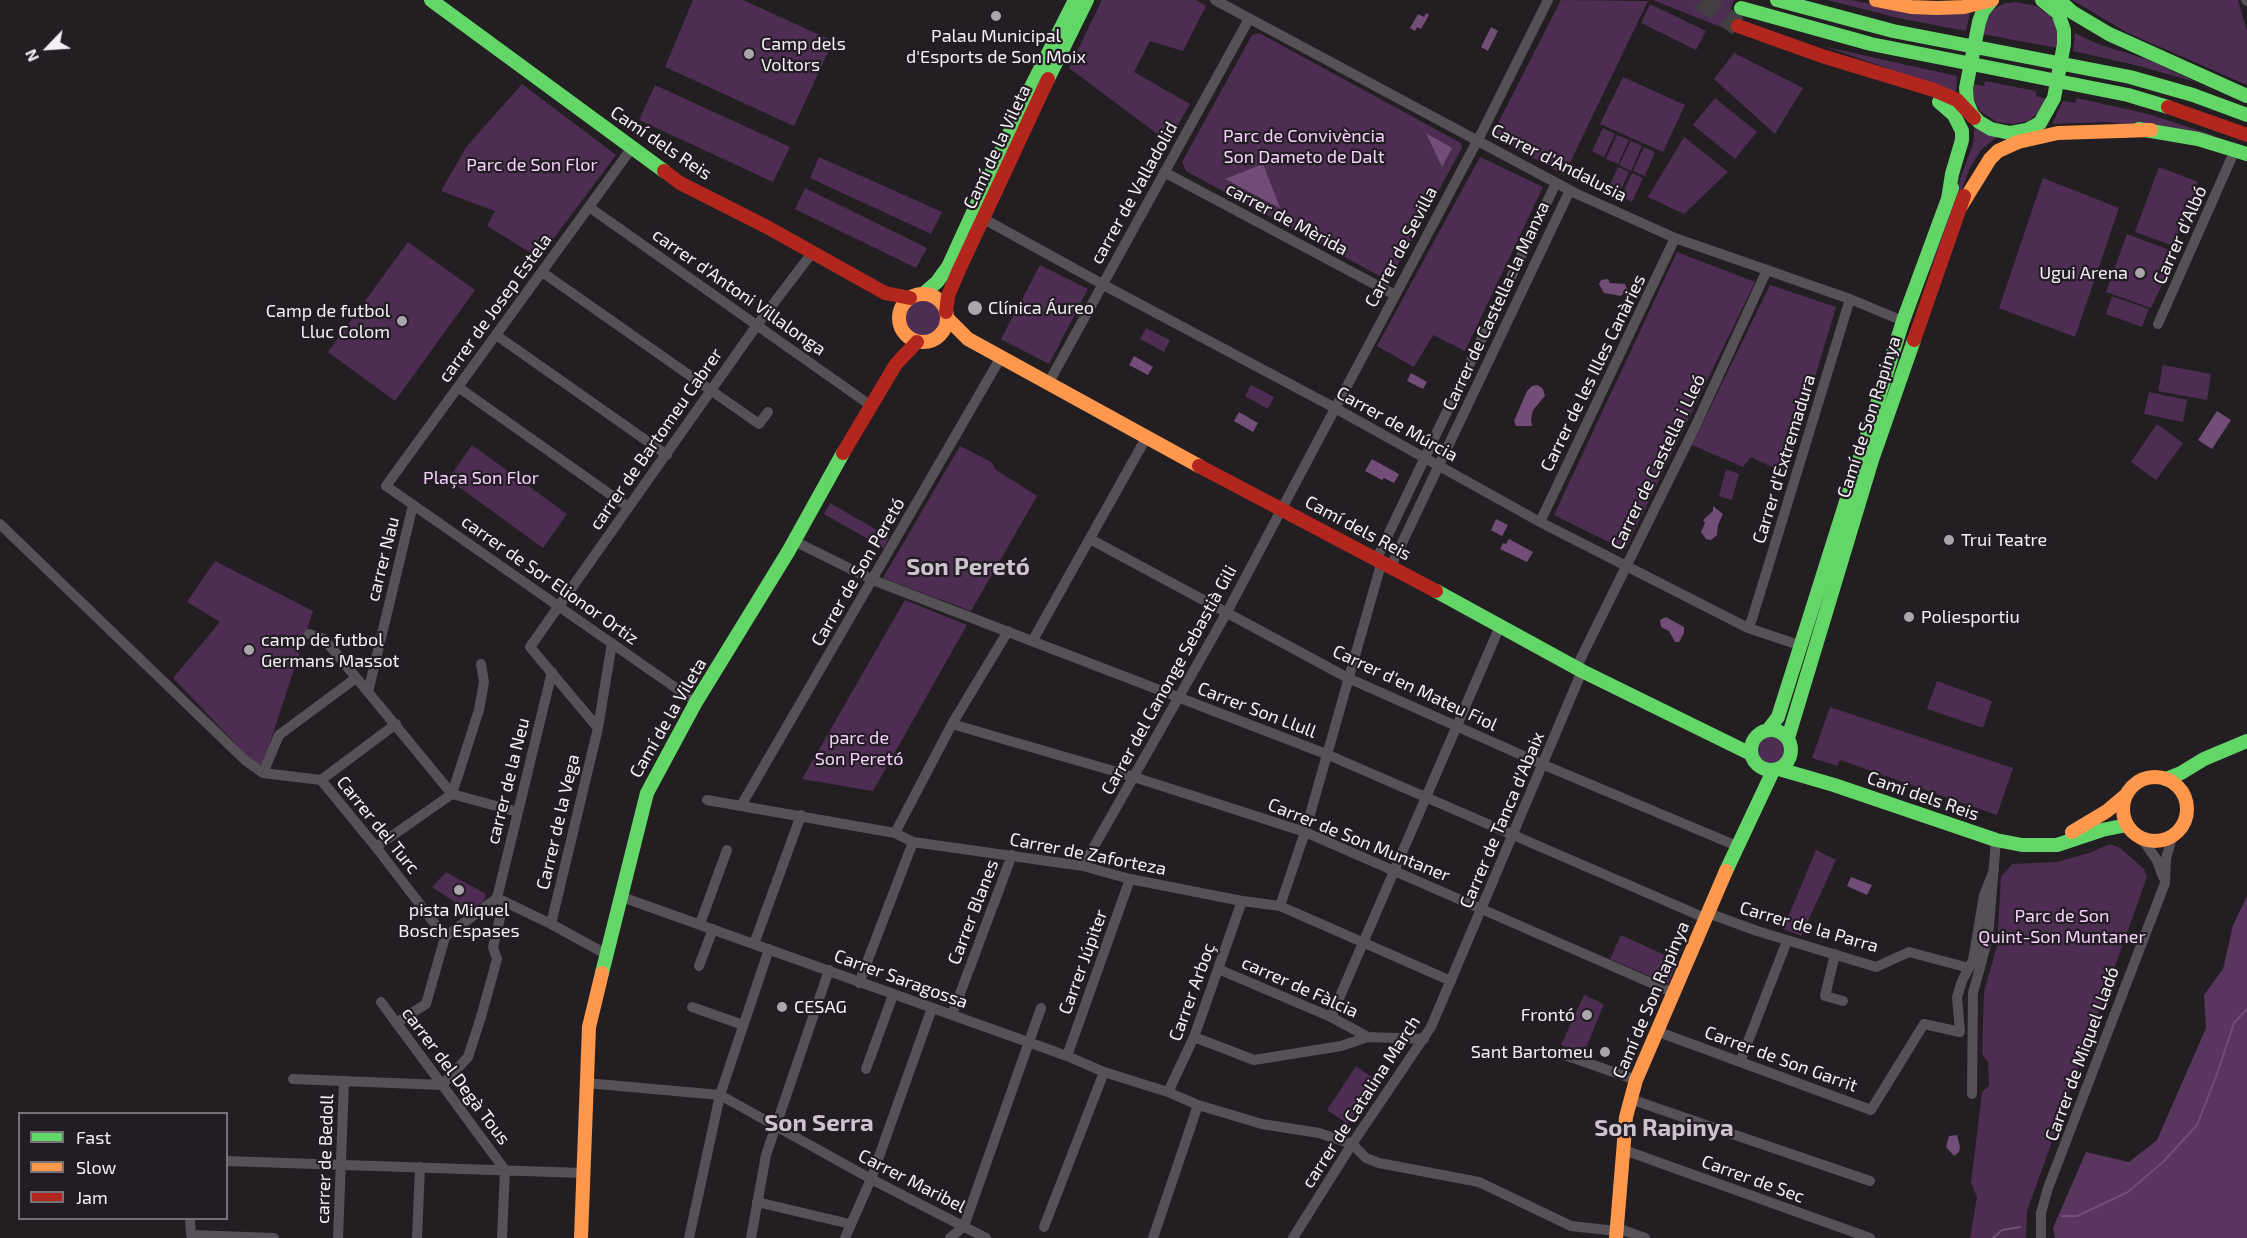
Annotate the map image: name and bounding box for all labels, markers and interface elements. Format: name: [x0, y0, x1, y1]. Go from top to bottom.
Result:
marker: Palau Municipal d'Esports de Son Moix: [989, 9, 1003, 23]
north arrow: [18, 18, 78, 78]
place label: Palau Municipal d'Esports de Son Moix: [906, 25, 1086, 68]
place label: Camp dels Voltors: [761, 33, 846, 76]
text: N: [20, 47, 42, 65]
marker: Camp dels Voltors: [742, 47, 756, 61]
street label: Camí de la Vileta: [959, 81, 1035, 213]
street label: Camí dels Reis: [606, 101, 716, 185]
street label: carrer de Valladolid: [1086, 118, 1182, 268]
street label: Carrer d'Andalusia: [1487, 119, 1631, 207]
park label: Parc de Convivència Son Dameto de Dalt: [1223, 125, 1385, 168]
park label: Parc de Son Flor: [466, 154, 598, 176]
street label: carrer de Mèrida: [1222, 178, 1352, 260]
street label: Carrer d'Albó: [2149, 182, 2211, 288]
street label: Carrer de Sevilla: [1360, 183, 1442, 311]
street label: Carrer de Castella-la Manxa: [1438, 198, 1554, 414]
street label: carrer d'Antoni Villalonga: [648, 224, 830, 360]
street label: carrer de Josep Estela: [434, 230, 556, 386]
place label: Ugui Arena: [2039, 262, 2128, 284]
marker: Ugui Arena: [2133, 266, 2147, 280]
street label: Carrer de les Illes Canàries: [1536, 271, 1650, 475]
place label: Clínica Áureo: [988, 297, 1094, 319]
marker: Clínica Áureo: [966, 299, 984, 317]
place label: Camp de futbol Lluc Colom: [266, 300, 390, 342]
marker: Camp de futbol Lluc Colom: [395, 314, 409, 328]
street label: Camí de Son Rapinya: [1833, 333, 1905, 501]
street label: carrer de Bartomeu Cabrer: [585, 344, 727, 534]
street label: Carrer de Castella i Lleó: [1606, 371, 1710, 553]
street label: Carrer d'Extremadura: [1748, 372, 1820, 546]
street label: Carrer de Múrcia: [1333, 382, 1461, 466]
park label: Plaça Son Flor: [423, 467, 539, 489]
street label: Camí dels Reis: [1301, 491, 1415, 565]
street label: Carrer de Son Peretó: [807, 494, 909, 650]
street label: carrer de Sor Elionor Ortiz: [457, 511, 643, 649]
street label: carrer Nau: [362, 514, 404, 604]
place label: Trui Teatre: [1961, 529, 2047, 551]
marker: Trui Teatre: [1942, 533, 1956, 547]
district label: Son Peretó: [906, 553, 1030, 581]
street label: Carrer del Canonge Sebastià Gili: [1097, 561, 1241, 799]
place label: Poliesportiu: [1921, 606, 2020, 628]
marker: Poliesportiu: [1902, 610, 1916, 624]
place label: camp de futbol Germans Massot: [261, 629, 399, 672]
street label: Carrer d'en Mateu Fiol: [1329, 640, 1501, 736]
marker: camp de futbol Germans Massot: [242, 643, 256, 657]
street label: Camí de la Vileta: [625, 654, 711, 782]
street label: Carrer Son Llull: [1195, 677, 1319, 743]
street label: carrer de la Neu: [482, 715, 534, 847]
park label: parc de Son Peretó: [815, 727, 903, 770]
street label: Carrer de Tanca d'Abaix: [1455, 728, 1549, 912]
street label: Carrer de la Vega: [532, 752, 584, 892]
street label: Camí dels Reis: [1864, 767, 1982, 825]
street label: Carrer del Turc: [332, 772, 424, 878]
street label: Carrer de Son Muntaner: [1265, 794, 1453, 886]
street label: Carrer de Zaforteza: [1008, 828, 1168, 880]
street label: Carrer Blanes: [943, 856, 1003, 968]
marker: pista Miquel Bosch Espases: [452, 883, 466, 897]
street label: Carrer de la Parra: [1737, 897, 1881, 957]
place label: pista Miquel Bosch Espases: [398, 899, 520, 942]
park label: Parc de Son Quint-Son Muntaner: [1978, 905, 2146, 948]
street label: Carrer Júpiter: [1054, 906, 1112, 1018]
street label: Camí de Son Rapinya: [1608, 918, 1694, 1082]
street label: Carrer Arboç: [1164, 940, 1220, 1044]
street label: Carrer Saragossa: [831, 945, 971, 1013]
street label: carrer de Fàlcia: [1238, 952, 1362, 1022]
street label: Carrer de Miquel Lladó: [2040, 964, 2124, 1144]
place label: CESAG: [794, 996, 847, 1018]
marker: CESAG: [775, 1000, 789, 1014]
street label: carrer del Degà Tous: [397, 1003, 515, 1149]
place label: Frontó: [1521, 1004, 1575, 1026]
marker: Frontó: [1580, 1008, 1594, 1022]
street label: carrer de Catalina March: [1297, 1012, 1425, 1192]
street label: Carrer de Son Garrit: [1702, 1021, 1860, 1097]
place label: Sant Bartomeu: [1471, 1041, 1593, 1063]
marker: Sant Bartomeu: [1598, 1045, 1612, 1059]
street label: carrer de Bedoll: [312, 1094, 338, 1224]
district label: Son Serra: [764, 1109, 874, 1137]
legend: [18, 1112, 228, 1220]
district label: Son Rapinya: [1594, 1114, 1734, 1142]
text: Fast: [76, 1126, 111, 1148]
street label: Carrer Maribel: [855, 1145, 969, 1217]
street label: Carrer de Sec: [1699, 1150, 1807, 1208]
text: Slow: [76, 1156, 116, 1178]
text: Jam: [76, 1186, 108, 1208]

